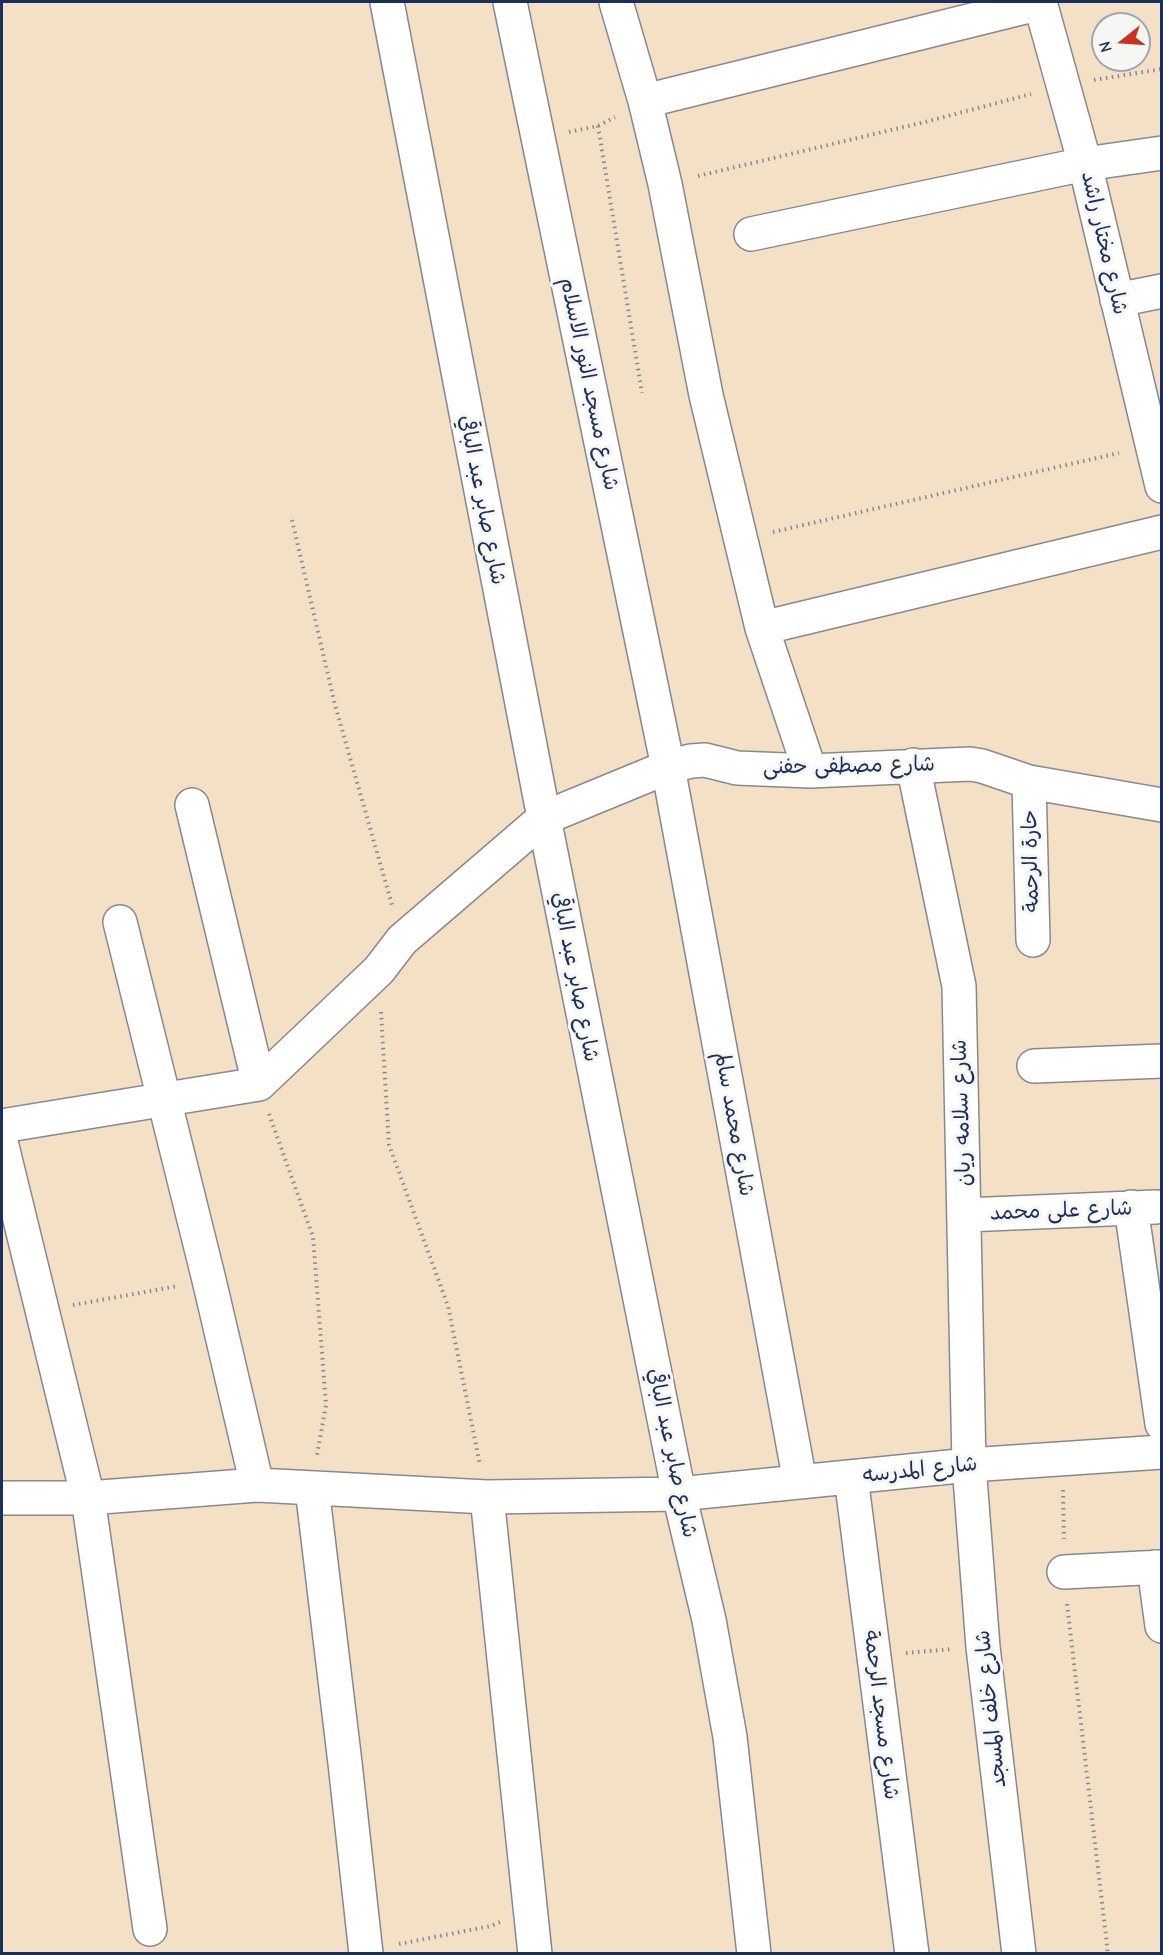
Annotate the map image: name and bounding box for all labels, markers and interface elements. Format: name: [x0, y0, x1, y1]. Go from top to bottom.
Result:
north arrow: [1091, 12, 1151, 72]
text: N: [1096, 39, 1116, 54]
street label: شارع مختار راشد: [1075, 169, 1133, 317]
street label: شارع مسجد النور الاسلام: [554, 275, 624, 493]
street label: شارع صابر عبد الباقي: [453, 413, 511, 587]
street label: شارع مصطفى حفنى: [763, 752, 935, 780]
street label: حارة الرحمة: [1018, 809, 1044, 913]
street label: شارع صابر عبد الباقي: [546, 890, 604, 1064]
street label: شارع سلامه ريان: [947, 1039, 977, 1187]
street label: شارع محمد سالم: [709, 1050, 759, 1198]
street label: شارع على محمد: [989, 1196, 1133, 1226]
street label: شارع صابر عبد الباقي: [642, 1366, 702, 1540]
street label: شارع المدرسه: [861, 1451, 979, 1489]
street label: شارع مسجد الرحمة: [858, 1629, 904, 1801]
street label: شارع خلف المسجد: [970, 1629, 1012, 1789]

